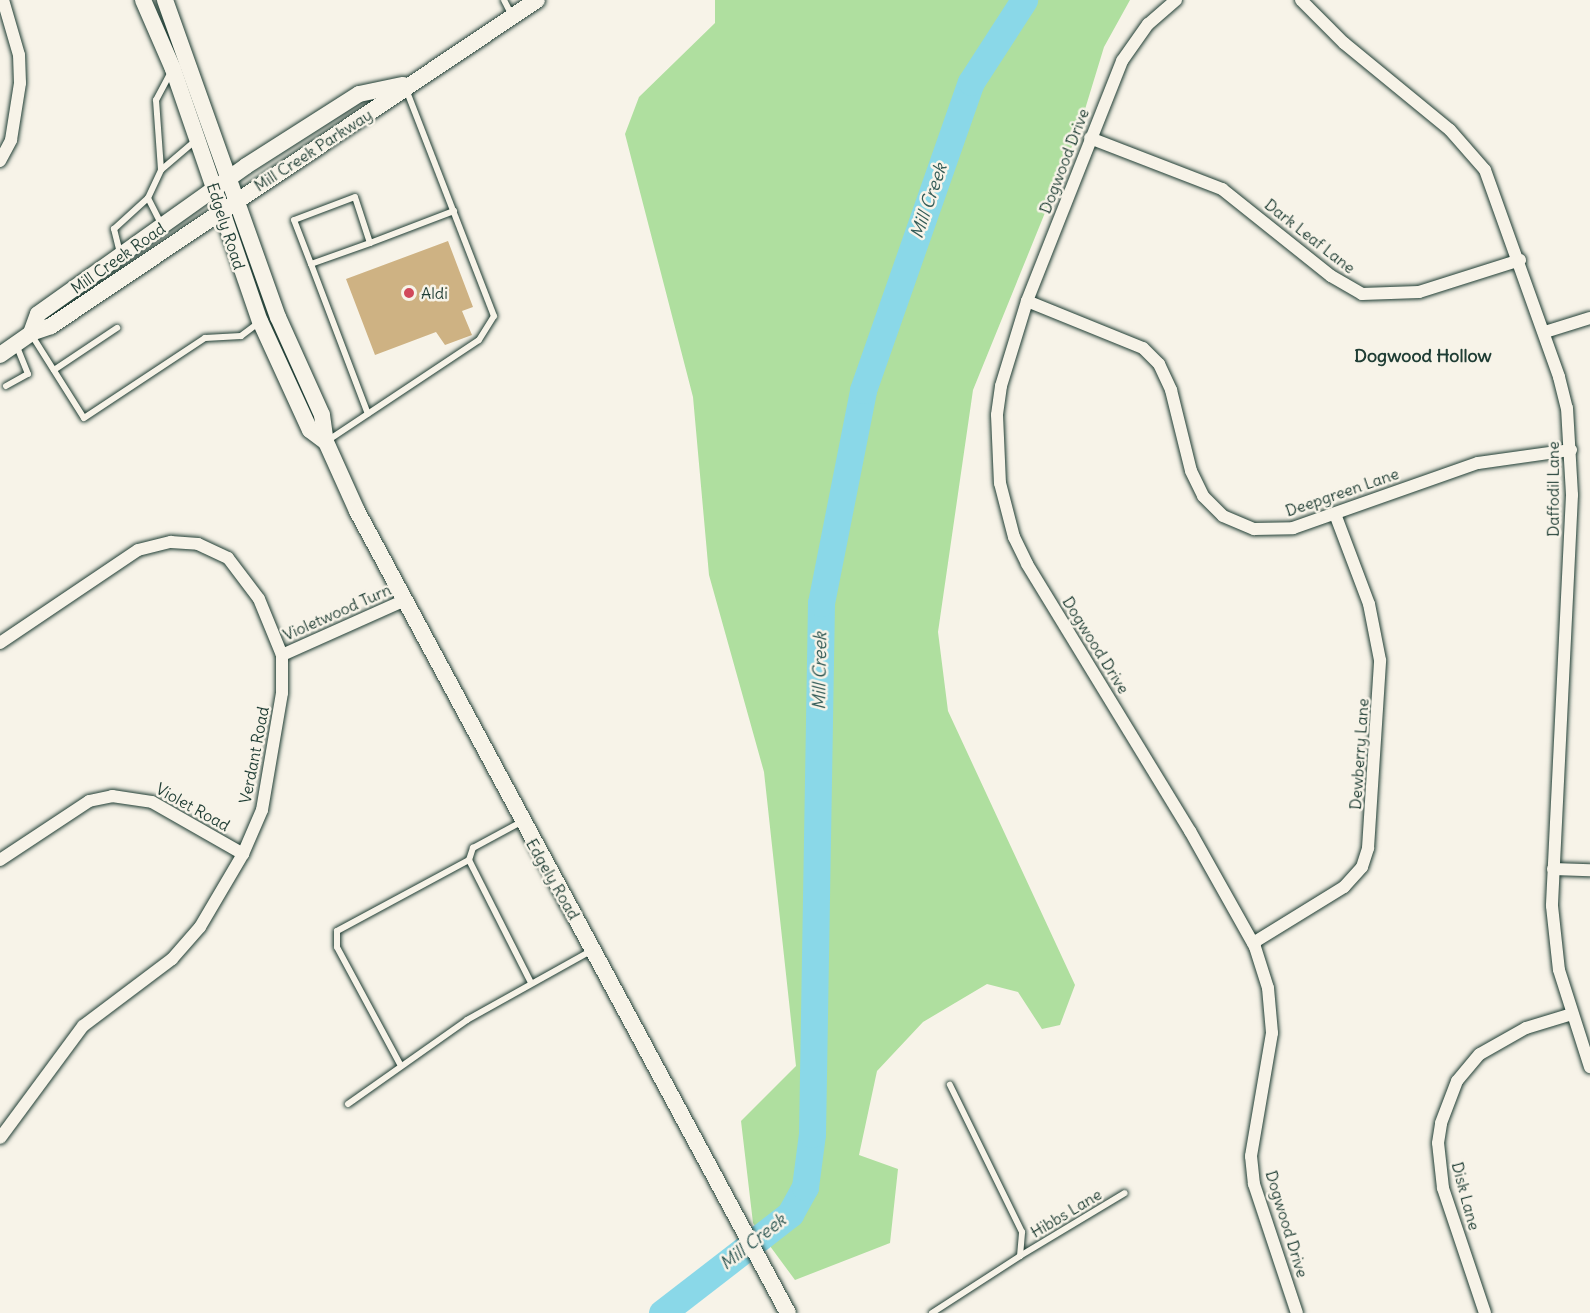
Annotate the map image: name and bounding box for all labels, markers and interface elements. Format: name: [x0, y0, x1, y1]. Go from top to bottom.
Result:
street label: Mill Creek Parkway: [250, 105, 376, 195]
street label: Dogwood Drive: [1035, 106, 1093, 216]
water label: Mill Creek: [906, 161, 952, 241]
street label: Edgely Road: [203, 180, 249, 272]
street label: Dark Leaf Lane: [1261, 195, 1359, 277]
street label: Mill Creek Road: [67, 218, 169, 298]
place label: Aldi: [421, 283, 448, 303]
marker: Aldi: [402, 286, 416, 300]
district label: Dogwood Hollow: [1354, 345, 1492, 367]
street label: Daffodil Lane: [1543, 441, 1563, 537]
street label: Deepgreen Lane: [1283, 464, 1401, 520]
street label: Violetwood Turn: [280, 580, 394, 644]
street label: Dogwood Drive: [1058, 593, 1134, 697]
water label: Mill Creek: [809, 632, 831, 710]
street label: Dewberry Lane: [1346, 698, 1372, 810]
street label: Verdant Road: [235, 705, 273, 805]
street label: Violet Road: [153, 779, 233, 835]
street label: Edgely Road: [522, 835, 584, 923]
street label: Disk Lane: [1448, 1160, 1484, 1232]
street label: Dogwood Drive: [1262, 1168, 1312, 1280]
street label: Hibbs Lane: [1027, 1184, 1105, 1242]
water label: Mill Creek: [716, 1209, 790, 1275]

